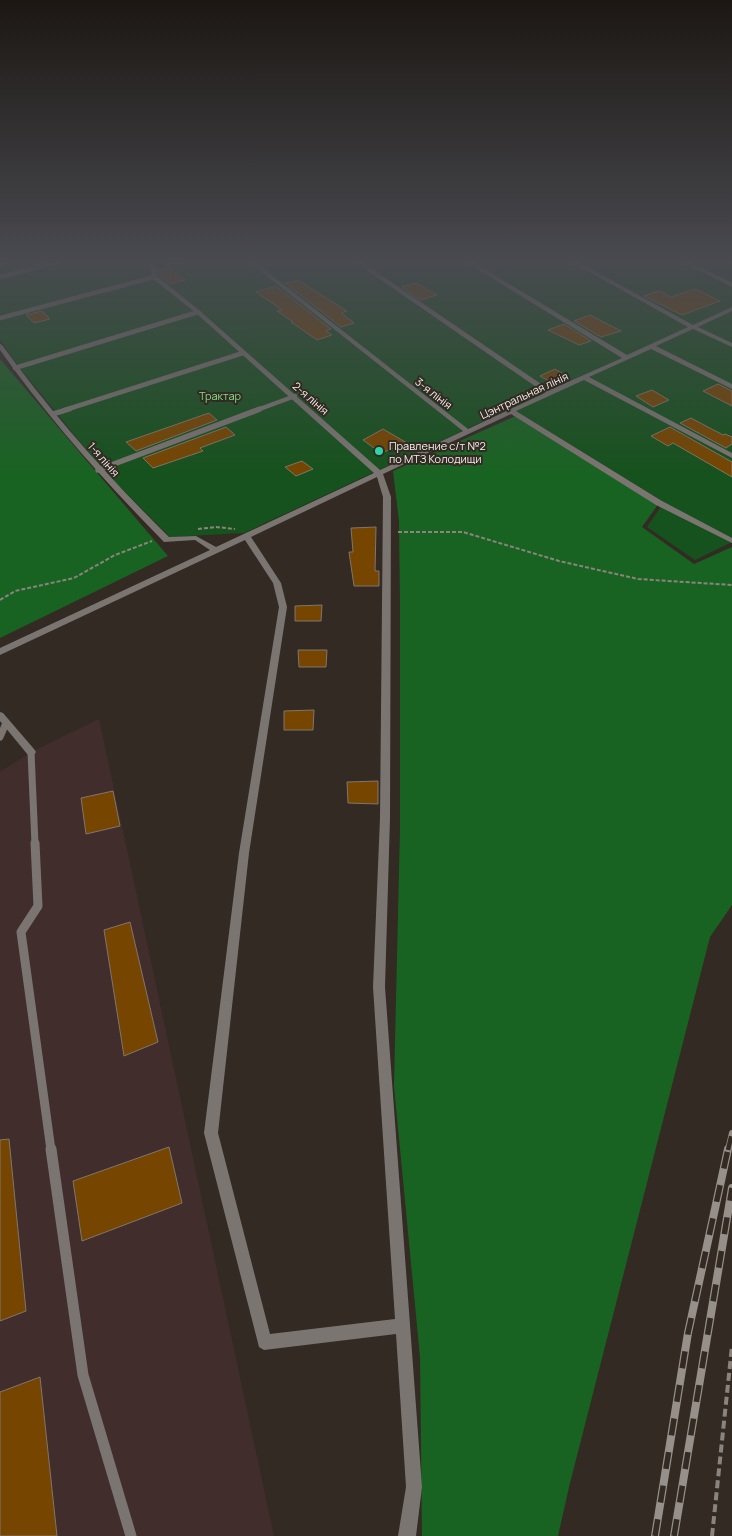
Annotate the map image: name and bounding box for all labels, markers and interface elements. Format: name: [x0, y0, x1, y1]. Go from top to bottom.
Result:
street label: Цэнтральная лінія: [477, 368, 571, 422]
street label: 3-я лінія: [412, 374, 456, 412]
street label: 2-я лінія: [290, 378, 332, 418]
park label: Трактар: [199, 388, 242, 403]
place label: Правление с/т №2 по МТЗ Колодищи: [389, 438, 486, 466]
street label: 1-я лінія: [85, 439, 123, 479]
marker: Правление с/т №2 по МТЗ Колодищи: [373, 445, 385, 457]

